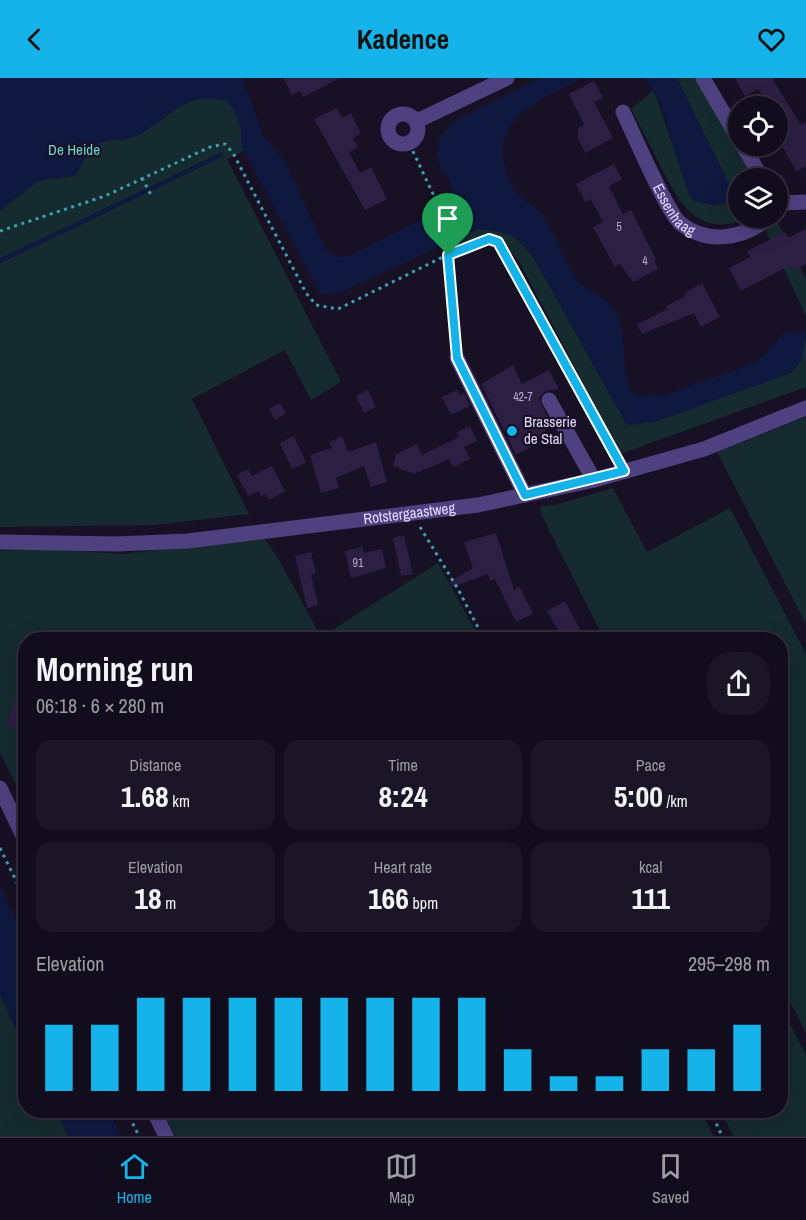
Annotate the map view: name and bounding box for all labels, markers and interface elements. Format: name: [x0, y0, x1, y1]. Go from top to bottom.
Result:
text: Kadence: [357, 21, 449, 57]
icon: back: [18, 23, 51, 56]
icon: heart: [755, 23, 788, 56]
map controls: [728, 96, 788, 228]
button: locate: [728, 96, 788, 156]
park label: De Heide: [48, 139, 100, 160]
button: layers: [728, 168, 788, 228]
street label: Essenhaag: [648, 180, 699, 241]
pin: [422, 193, 473, 255]
icon: arrive: [431, 202, 464, 235]
house number: 5: [616, 219, 622, 235]
house number: 4: [642, 253, 648, 269]
house number: 42-7: [513, 389, 533, 405]
place label: Brasserie de Stal: [524, 411, 577, 449]
marker: Brasserie de Stal: [505, 424, 519, 438]
street label: Rotstergaastweg: [362, 497, 456, 529]
house number: 91: [353, 555, 364, 571]
text: Morning run: [36, 647, 194, 691]
button: share: [707, 652, 770, 715]
text: 06:18 · 6 × 280 m: [36, 692, 164, 719]
text: Distance: [129, 754, 181, 776]
text: Time: [388, 754, 418, 776]
text: Pace: [636, 754, 666, 776]
text: 1.68: [121, 776, 169, 816]
text: 8:24: [378, 776, 428, 816]
text: 5:00: [614, 776, 663, 816]
text: km: [169, 790, 190, 812]
text: /km: [663, 790, 688, 812]
text: Elevation: [128, 856, 183, 878]
text: Heart rate: [374, 856, 432, 878]
text: kcal: [639, 856, 662, 878]
text: 18: [134, 878, 162, 918]
text: 166: [368, 878, 409, 918]
text: 111: [631, 878, 670, 918]
text: m: [162, 892, 176, 914]
text: bpm: [409, 892, 438, 914]
text: Elevation: [36, 950, 104, 977]
text: 295–298 m: [688, 950, 770, 977]
tab: Home: [117, 1150, 152, 1208]
tab: Map: [385, 1150, 418, 1208]
tab: Saved: [652, 1150, 689, 1208]

